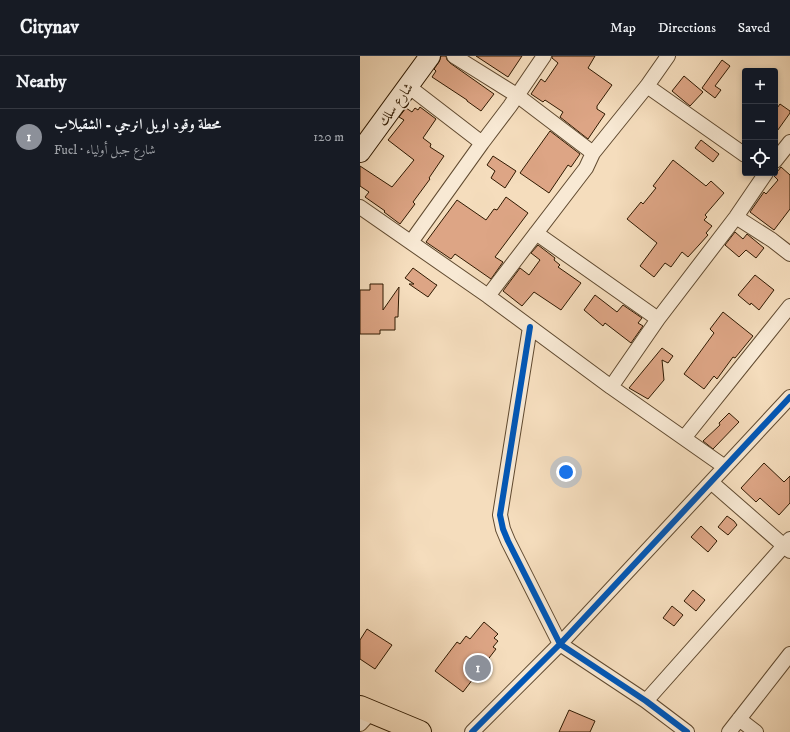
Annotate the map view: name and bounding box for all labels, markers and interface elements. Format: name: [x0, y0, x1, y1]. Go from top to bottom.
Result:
text: Citynav: [20, 16, 79, 39]
text: Map: [610, 19, 636, 37]
text: Directions: [658, 19, 716, 37]
text: Saved: [738, 19, 770, 37]
map controls: [742, 68, 778, 176]
button: +: [742, 68, 778, 104]
text: Nearby: [16, 71, 66, 93]
street label: شارع سلك: [374, 79, 419, 131]
button: −: [742, 104, 778, 140]
text: محطة وقود اويل انرجي - الشقيلاب: [54, 115, 221, 134]
text: 1: [27, 129, 31, 145]
text: 120 m: [313, 129, 344, 145]
button: locate: [742, 140, 778, 176]
text: Fuel · شارع جبل أولياء: [54, 142, 156, 158]
your location: [556, 462, 576, 482]
pin: 1: [465, 653, 491, 683]

